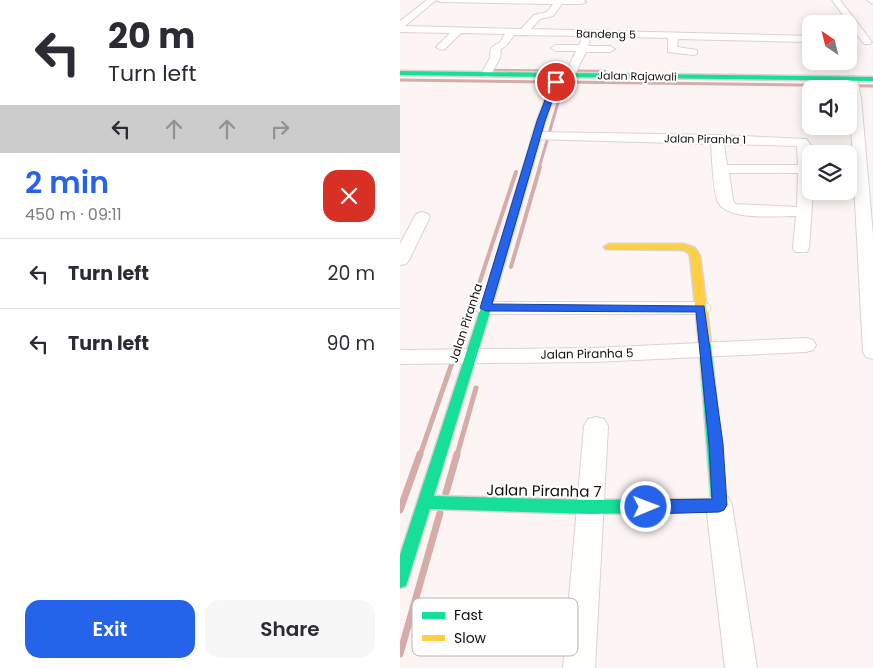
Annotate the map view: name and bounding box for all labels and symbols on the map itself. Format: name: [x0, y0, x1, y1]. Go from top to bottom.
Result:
north arrow: [802, 15, 858, 70]
street label: Bandeng 5: [576, 25, 636, 43]
pin: [535, 61, 577, 103]
street label: Jalan Rajawali: [597, 67, 677, 85]
street label: Jalan Piranha 1: [664, 130, 746, 148]
street label: Jalan Piranha: [445, 281, 486, 365]
street label: Jalan Piranha 5: [540, 344, 634, 363]
street label: Jalan Piranha 7: [486, 479, 602, 502]
position arrow: [619, 480, 671, 532]
legend: [412, 598, 578, 656]
text: Fast: [454, 605, 483, 625]
text: Slow: [454, 628, 487, 648]

